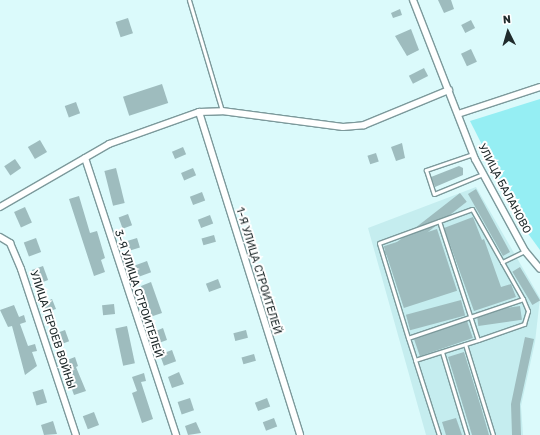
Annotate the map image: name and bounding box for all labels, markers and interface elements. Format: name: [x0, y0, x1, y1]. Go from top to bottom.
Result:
north arrow: [488, 12, 528, 52]
text: N: [502, 13, 511, 26]
street label: УЛИЦА БАЛАНОВО: [475, 142, 533, 236]
street label: 1-Я УЛИЦА СТРОИТЕЛЕЙ: [232, 206, 284, 336]
street label: 3-Я УЛИЦА СТРОИТЕЛЕЙ: [111, 228, 165, 360]
street label: УЛИЦА ГЕРОЕВ ВОЙНЫ: [27, 269, 77, 391]

